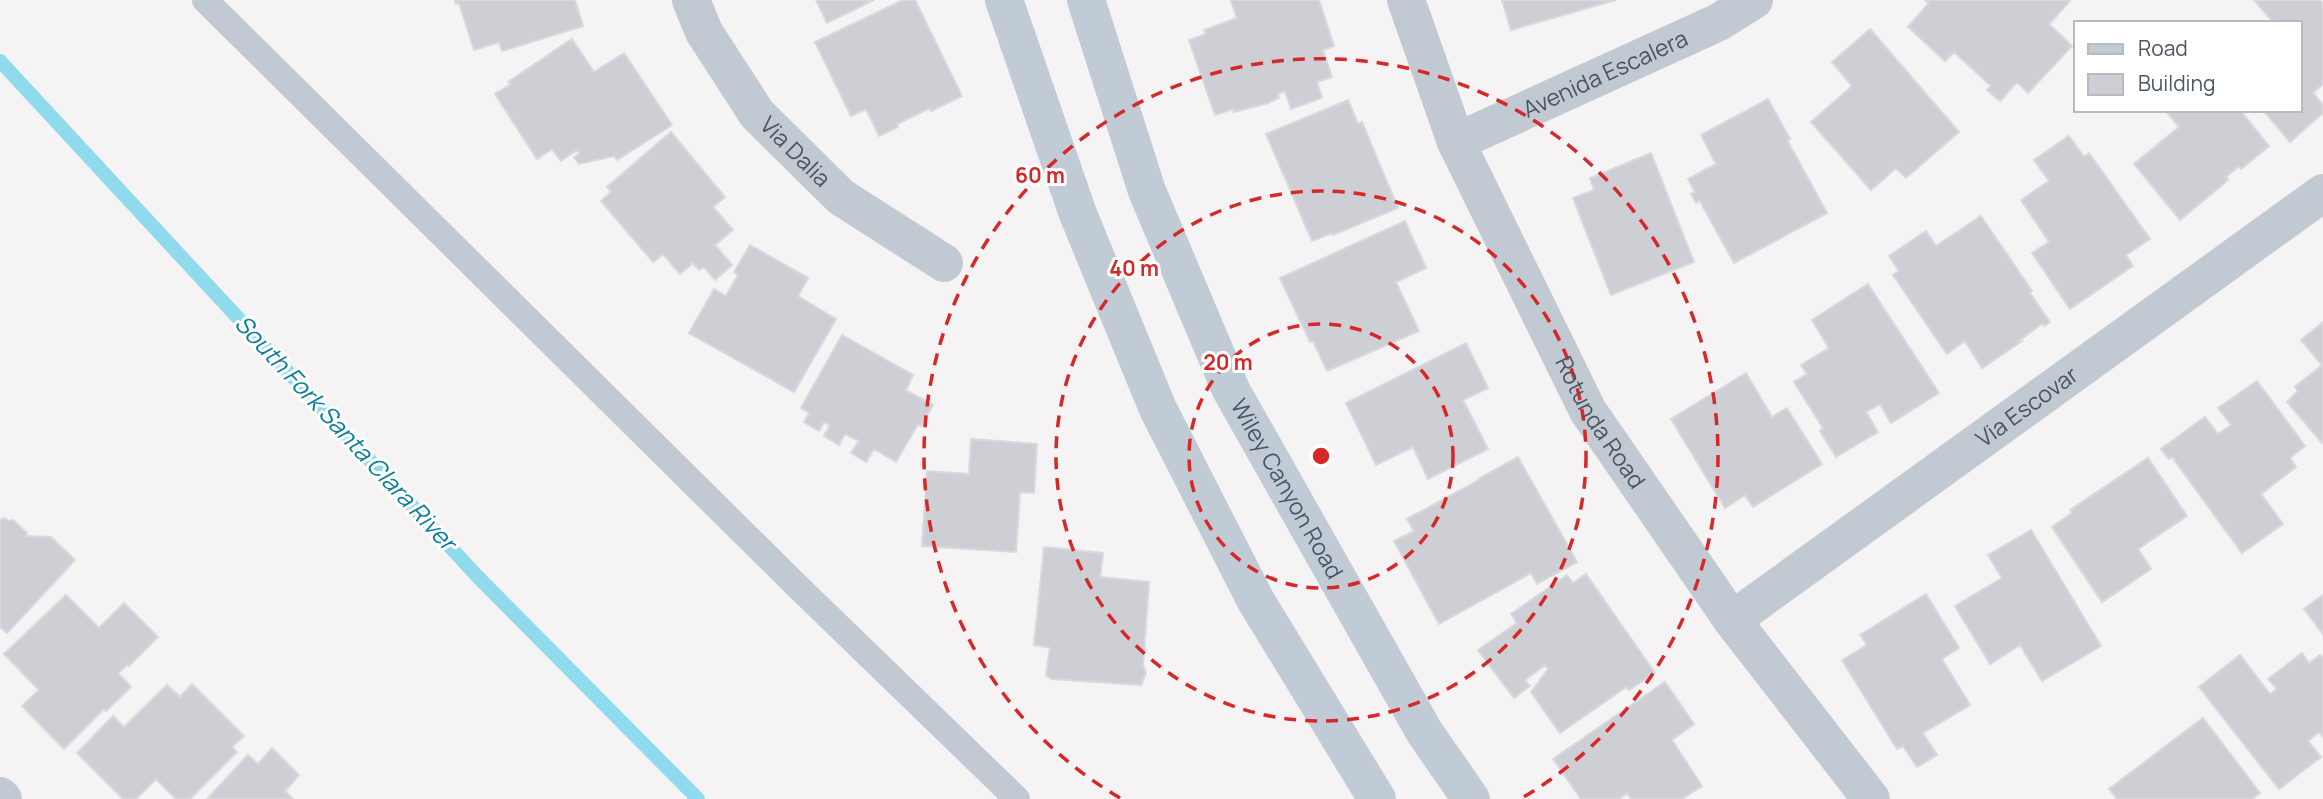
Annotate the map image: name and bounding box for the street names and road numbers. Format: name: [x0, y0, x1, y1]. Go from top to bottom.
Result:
street label: Avenida Escalera: [1517, 21, 1692, 125]
street label: Via Dalia: [753, 109, 839, 193]
street label: Rotunda Road: [1548, 350, 1654, 494]
street label: Via Escovar: [1969, 358, 2084, 454]
street label: Wiley Canyon Road: [1224, 392, 1351, 584]

